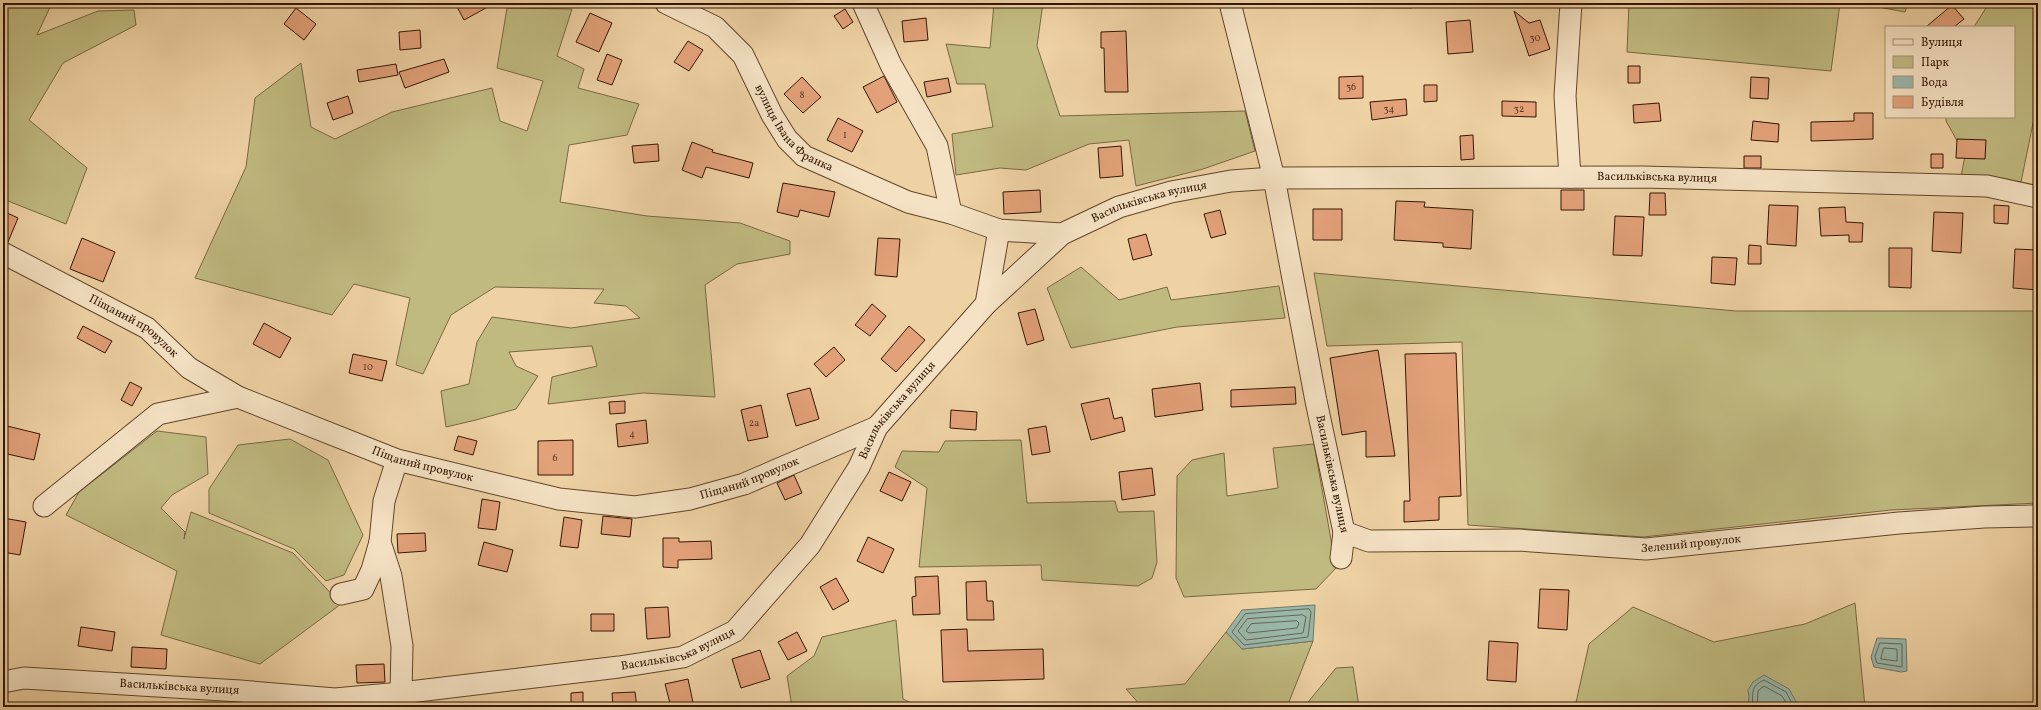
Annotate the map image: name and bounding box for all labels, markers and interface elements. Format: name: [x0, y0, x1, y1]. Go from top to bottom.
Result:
legend: [1885, 26, 2015, 118]
house number: 30: [1530, 31, 1540, 45]
text: Вулиця: [1921, 35, 1962, 51]
text: Парк: [1921, 55, 1949, 71]
text: Вода: [1921, 75, 1948, 91]
house number: 36: [1346, 80, 1356, 94]
street label: вулиця Івана Франка: [751, 82, 835, 176]
house number: 8: [799, 88, 805, 102]
text: Будівля: [1921, 95, 1964, 111]
house number: 34: [1383, 102, 1395, 116]
house number: 32: [1514, 102, 1524, 116]
house number: 1: [843, 128, 847, 142]
street label: Васильківська вулиця: [1597, 169, 1717, 187]
street label: Васильківська вулиця: [1089, 178, 1208, 227]
street label: Піщаний провулок: [86, 291, 182, 362]
street label: Васильківська вулиця: [855, 358, 939, 462]
house number: 10: [363, 360, 373, 374]
street label: Васильківська вулиця: [1311, 414, 1352, 534]
house number: 2а: [749, 416, 759, 430]
house number: 4: [629, 427, 635, 441]
street label: Піщаний провулок: [369, 443, 475, 486]
house number: 6: [552, 451, 558, 465]
street label: Піщаний провулок: [698, 453, 802, 504]
street label: Зелений провулок: [1640, 531, 1742, 557]
street label: Васильківська вулиця: [620, 624, 738, 675]
street label: Васильківська вулиця: [119, 676, 240, 699]

